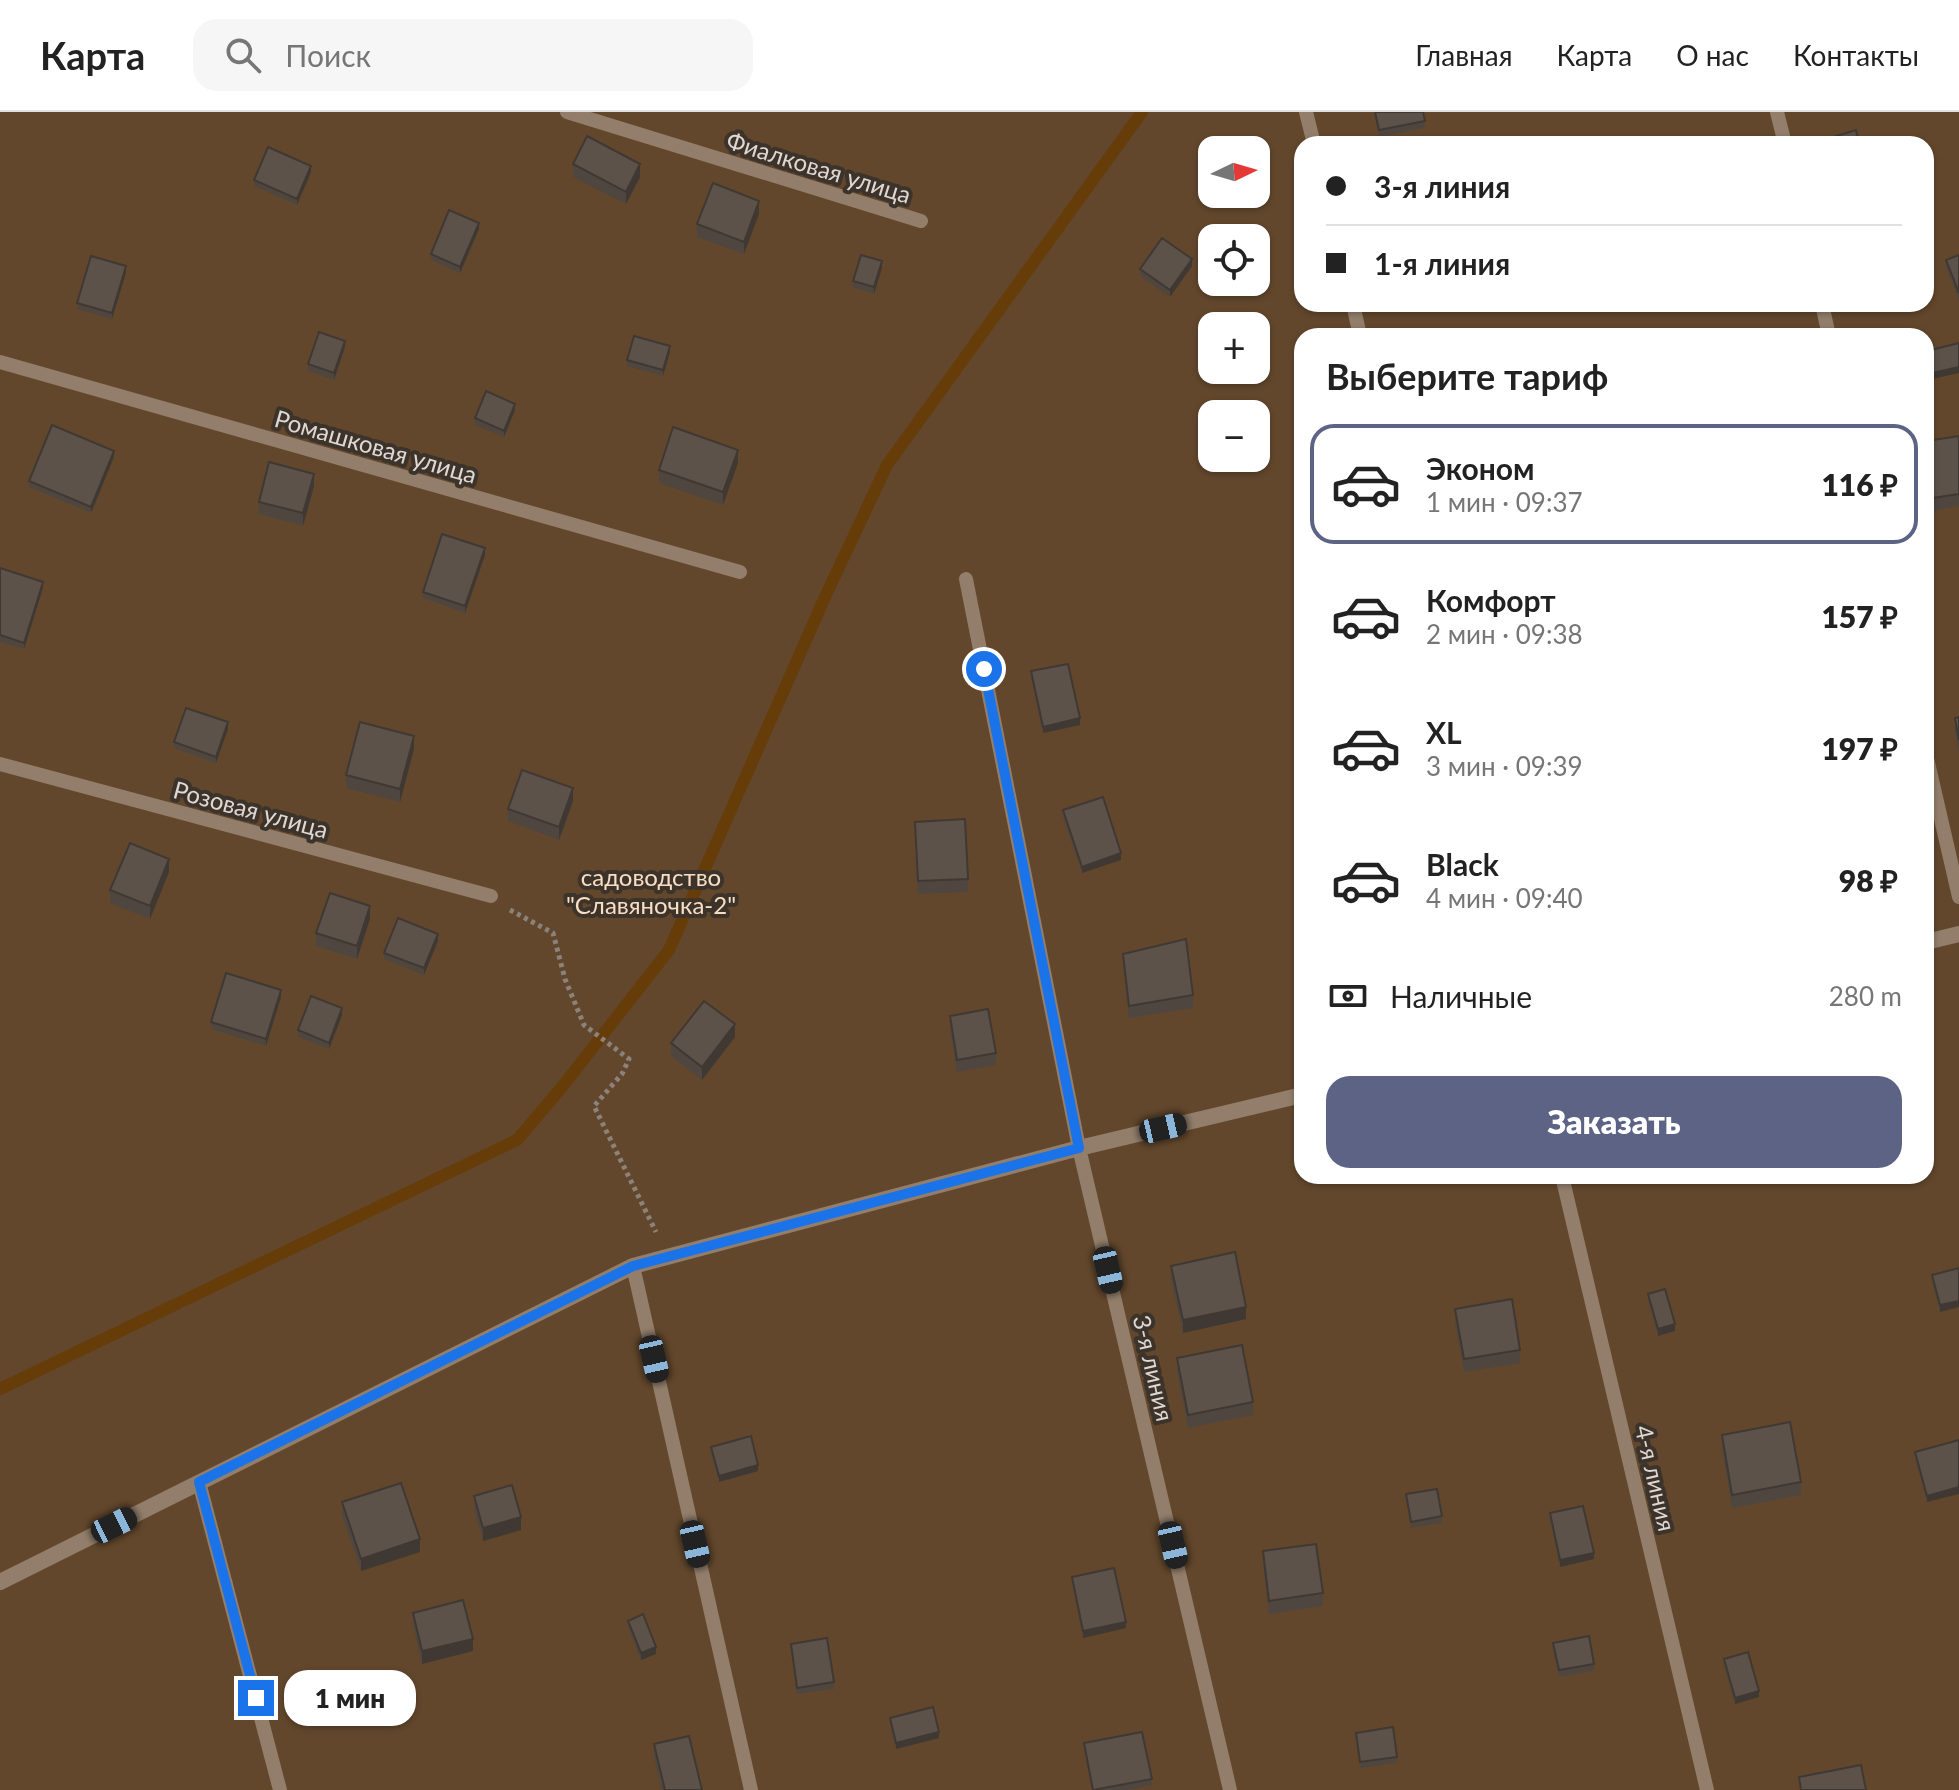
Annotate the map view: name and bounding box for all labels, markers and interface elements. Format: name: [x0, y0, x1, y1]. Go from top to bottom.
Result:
search box: [193, 19, 753, 91]
text: Карта: [40, 32, 145, 78]
icon: search: [221, 33, 265, 77]
text: Поиск: [285, 37, 371, 73]
text: Главная: [1415, 38, 1513, 72]
text: Карта: [1557, 38, 1632, 72]
text: О нас: [1676, 38, 1749, 72]
text: Контакты: [1793, 38, 1919, 72]
street label: Фиалковая улица: [723, 125, 915, 209]
north arrow: [1198, 136, 1270, 208]
map controls: [1198, 136, 1270, 472]
text: 3-я линия: [1374, 168, 1510, 204]
button: locate: [1198, 224, 1270, 296]
text: 1-я линия: [1374, 245, 1510, 281]
button: +: [1198, 312, 1270, 384]
text: Выберите тариф: [1326, 354, 1608, 398]
button: −: [1198, 400, 1270, 472]
street label: Ромашковая улица: [272, 403, 480, 489]
icon: car: [1330, 448, 1402, 520]
text: Эконом: [1426, 450, 1535, 486]
text: 116 ₽: [1821, 466, 1898, 502]
text: 1 мин · 09:37: [1426, 486, 1583, 518]
icon: car: [1330, 580, 1402, 652]
text: Комфорт: [1426, 582, 1556, 618]
text: 157 ₽: [1821, 598, 1898, 634]
text: 2 мин · 09:38: [1426, 618, 1583, 650]
route start: [966, 651, 1002, 687]
icon: car: [1330, 712, 1402, 784]
text: XL: [1426, 714, 1462, 750]
text: 197 ₽: [1821, 730, 1898, 766]
text: 3 мин · 09:39: [1426, 750, 1583, 782]
street label: Розовая улица: [171, 774, 331, 844]
icon: car: [1330, 844, 1402, 916]
text: Black: [1426, 846, 1499, 882]
park label: садоводство "Славяночка-2": [566, 862, 736, 919]
text: 98 ₽: [1839, 862, 1898, 898]
text: 4 мин · 09:40: [1426, 882, 1583, 914]
icon: cash: [1326, 974, 1370, 1018]
text: Наличные: [1390, 978, 1532, 1014]
text: 280 m: [1829, 980, 1902, 1012]
button: Заказать: [1326, 1076, 1902, 1168]
car: [1137, 1111, 1189, 1145]
car: [1091, 1244, 1125, 1296]
street label: 3-я линия: [1128, 1312, 1180, 1424]
car: [637, 1333, 671, 1385]
street label: 4-я линия: [1630, 1422, 1682, 1534]
car: [87, 1504, 141, 1546]
car: [678, 1518, 712, 1570]
car: [1156, 1519, 1190, 1571]
callout: 1 мин: [284, 1670, 416, 1726]
route end: [238, 1680, 274, 1716]
text: 1 мин: [315, 1682, 385, 1714]

